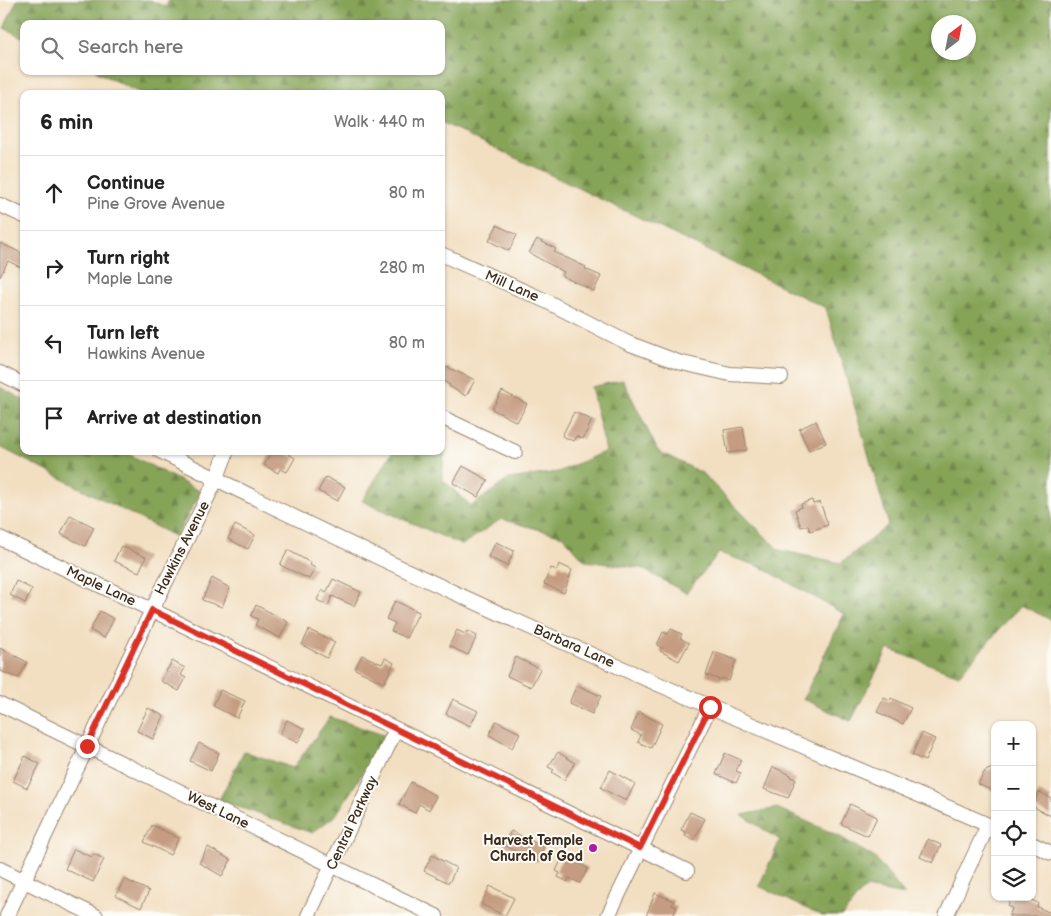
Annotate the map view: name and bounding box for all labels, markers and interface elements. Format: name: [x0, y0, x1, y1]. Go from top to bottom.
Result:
north arrow: [931, 15, 976, 60]
search box: [20, 20, 445, 75]
icon: search: [38, 34, 66, 62]
text: Search here: [78, 36, 183, 59]
text: 6 min: [40, 110, 93, 135]
text: Walk · 440 m: [334, 113, 425, 132]
text: Continue: [87, 172, 165, 195]
icon: ahead: [40, 179, 68, 207]
text: 80 m: [389, 184, 425, 203]
text: Pine Grove Avenue: [87, 195, 225, 214]
text: Turn right: [87, 247, 170, 270]
icon: right: [40, 254, 68, 282]
text: 280 m: [379, 259, 425, 278]
street label: Mill Lane: [482, 267, 542, 305]
text: Maple Lane: [87, 270, 173, 289]
text: Turn left: [87, 322, 159, 345]
icon: left: [40, 329, 68, 357]
text: 80 m: [389, 334, 425, 353]
text: Hawkins Avenue: [87, 345, 205, 364]
icon: arrive: [40, 404, 68, 432]
text: Arrive at destination: [87, 407, 262, 430]
street label: Hawkins Avenue: [151, 498, 213, 598]
street label: Maple Lane: [63, 562, 139, 610]
street label: Barbara Lane: [531, 621, 617, 671]
route start: [699, 696, 722, 719]
map controls: [991, 721, 1036, 901]
button: +: [991, 721, 1036, 766]
route end: [76, 735, 99, 758]
button: −: [991, 766, 1036, 811]
street label: Central Parkway: [323, 773, 381, 873]
street label: West Lane: [184, 788, 252, 832]
button: locate: [991, 811, 1036, 856]
place label: Harvest Temple Church of God: [483, 832, 583, 865]
marker: Harvest Temple Church of God: [587, 842, 599, 854]
button: layers: [991, 856, 1036, 901]

